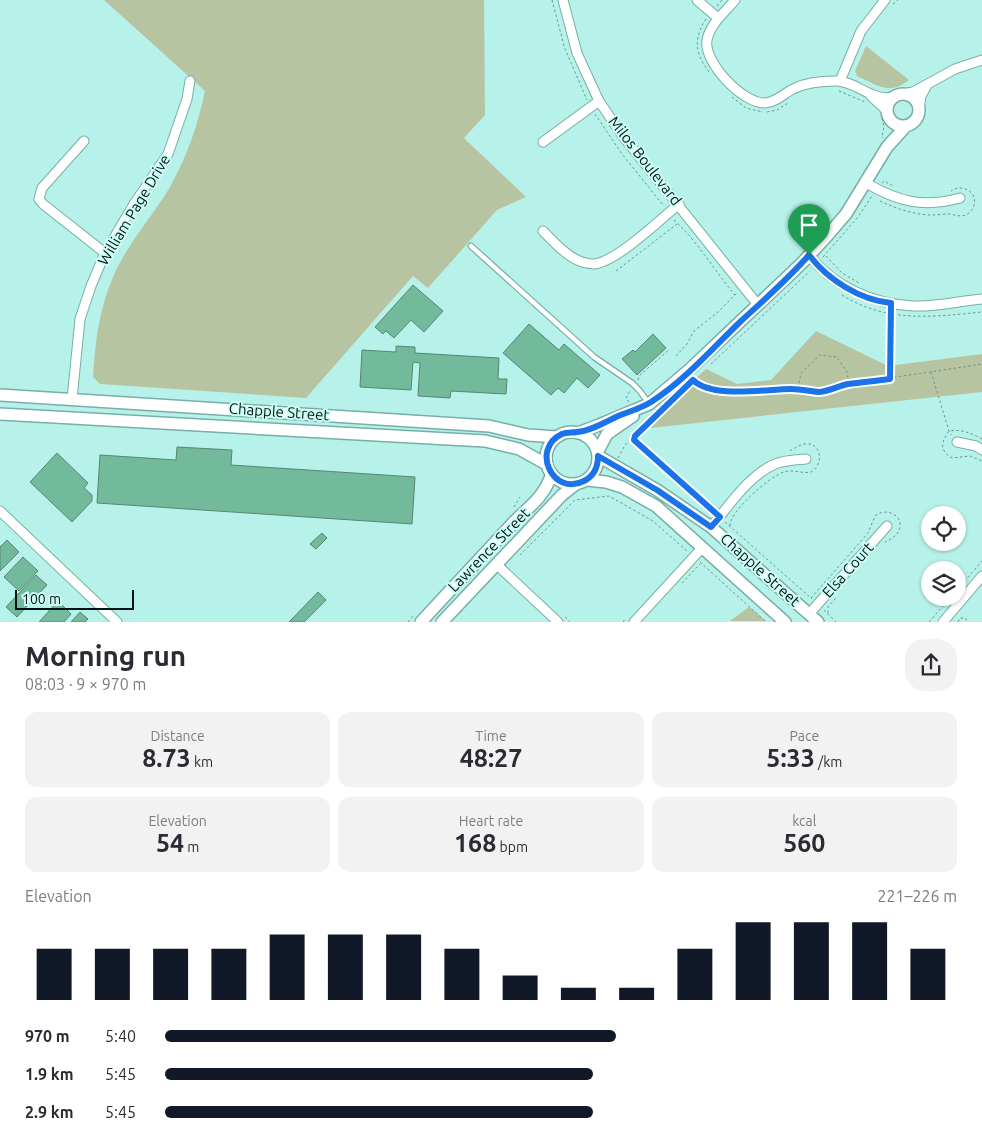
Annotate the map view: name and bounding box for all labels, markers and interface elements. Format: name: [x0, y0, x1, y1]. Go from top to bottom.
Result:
street label: Milos Boulevard: [605, 113, 685, 208]
street label: William Page Drive: [94, 151, 173, 268]
pin: [788, 204, 830, 255]
icon: arrive: [795, 211, 823, 239]
street label: Chapple Street: [228, 400, 330, 423]
street label: Lawrence Street: [444, 504, 533, 595]
map controls: [921, 506, 966, 606]
button: locate: [921, 506, 966, 551]
street label: Chapple Street: [717, 530, 803, 610]
street label: Elsa Court: [819, 539, 877, 601]
button: layers: [921, 561, 966, 606]
scale bar: [15, 586, 134, 610]
text: 100 m: [22, 591, 61, 607]
button: share: [905, 639, 957, 691]
text: Morning run: [25, 640, 186, 671]
text: 08:03 · 9 × 970 m: [25, 675, 146, 693]
text: Distance: [151, 728, 205, 744]
text: Time: [475, 728, 507, 744]
text: Pace: [790, 728, 819, 744]
text: 8.73: [142, 744, 191, 772]
text: 48:27: [460, 744, 522, 772]
text: 5:33: [766, 744, 815, 772]
text: km: [191, 754, 213, 770]
text: /km: [815, 754, 842, 770]
text: Elevation: [148, 813, 207, 829]
text: Heart rate: [459, 813, 523, 829]
text: kcal: [792, 813, 816, 829]
text: 54: [156, 829, 184, 857]
text: 168: [454, 829, 496, 857]
text: 560: [783, 829, 825, 857]
text: m: [184, 839, 199, 855]
text: bpm: [496, 839, 528, 855]
text: Elevation: [25, 887, 92, 905]
text: 221–226 m: [877, 887, 957, 905]
text: 970 m: [25, 1027, 70, 1045]
text: 5:40: [105, 1027, 136, 1045]
text: 1.9 km: [25, 1065, 74, 1083]
text: 5:45: [105, 1065, 136, 1083]
text: 2.9 km: [25, 1103, 74, 1121]
text: 5:45: [105, 1103, 136, 1121]

